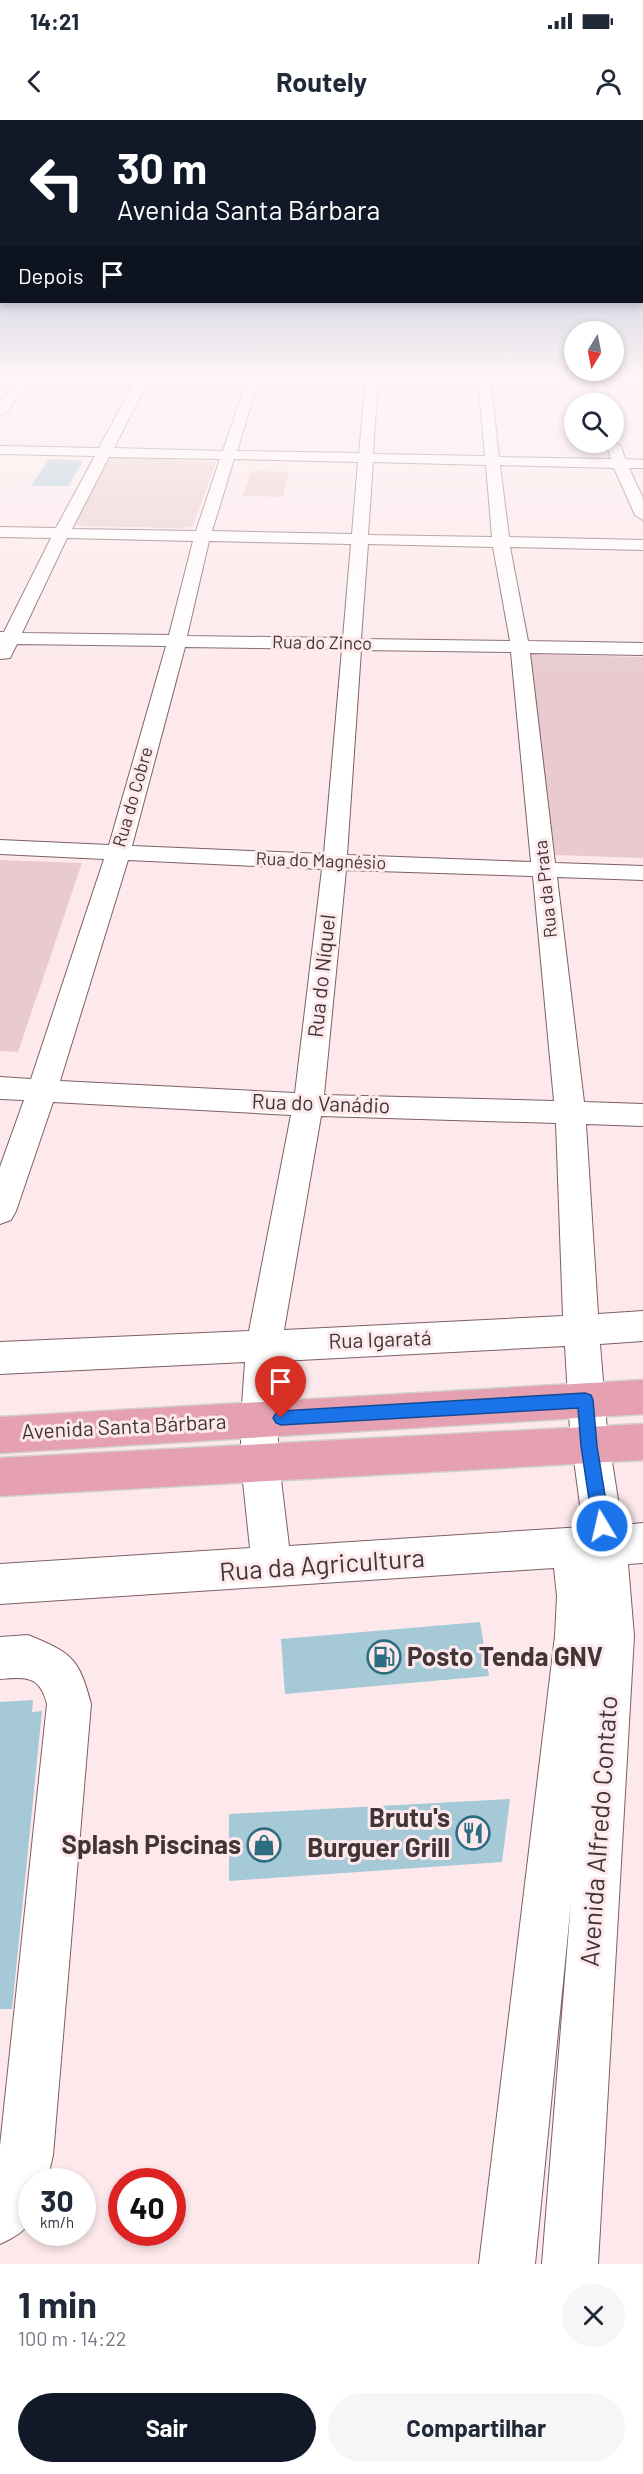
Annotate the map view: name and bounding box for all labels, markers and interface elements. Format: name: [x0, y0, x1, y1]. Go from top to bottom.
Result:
text: 14:21: [30, 8, 79, 34]
icon: back: [18, 65, 51, 98]
text: Routely: [276, 65, 367, 97]
icon: person: [592, 65, 625, 98]
text: 30 m: [117, 142, 207, 192]
icon: left: [18, 144, 96, 222]
text: Avenida Santa Bárbara: [117, 193, 380, 225]
icon: arrive: [96, 258, 129, 291]
text: Depois: [18, 262, 84, 288]
north arrow: [564, 321, 624, 381]
map controls: [564, 321, 624, 453]
button: search: [564, 393, 624, 453]
street label: Rua do Zinco: [272, 630, 372, 654]
street label: Rua do Cobre: [107, 744, 157, 849]
street label: Rua da Prata: [529, 839, 561, 939]
street label: Rua do Magnésio: [255, 847, 387, 873]
street label: Rua do Níquel: [302, 913, 339, 1039]
street label: Rua do Vanádio: [251, 1088, 391, 1117]
street label: Rua Igaratá: [328, 1324, 432, 1353]
pin: [255, 1356, 306, 1418]
icon: arrive: [264, 1365, 297, 1398]
street label: Avenida Santa Bárbara: [21, 1408, 227, 1443]
position arrow: [570, 1494, 634, 1558]
street label: Rua da Agricultura: [218, 1541, 426, 1586]
fuel station icon: Posto Tenda GNV: [366, 1639, 402, 1675]
place label: Posto Tenda GNV: [407, 1640, 603, 1671]
street label: Avenida Alfredo Contato: [573, 1694, 622, 1968]
place label: Brutu's Burguer Grill: [307, 1801, 450, 1862]
restaurant icon: Brutu's Burguer Grill: [455, 1815, 491, 1851]
shop icon: Splash Piscinas: [246, 1827, 282, 1863]
place label: Splash Piscinas: [61, 1828, 241, 1859]
speed limit sign: 40: [108, 2168, 186, 2246]
text: 30: [40, 2182, 74, 2218]
text: km/h: [40, 2213, 74, 2231]
text: 1 min: [18, 2282, 97, 2325]
button: close: [562, 2284, 625, 2347]
text: 100 m · 14:22: [18, 2326, 127, 2350]
button: Sair: [18, 2393, 316, 2462]
button: Compartilhar: [328, 2393, 625, 2462]

